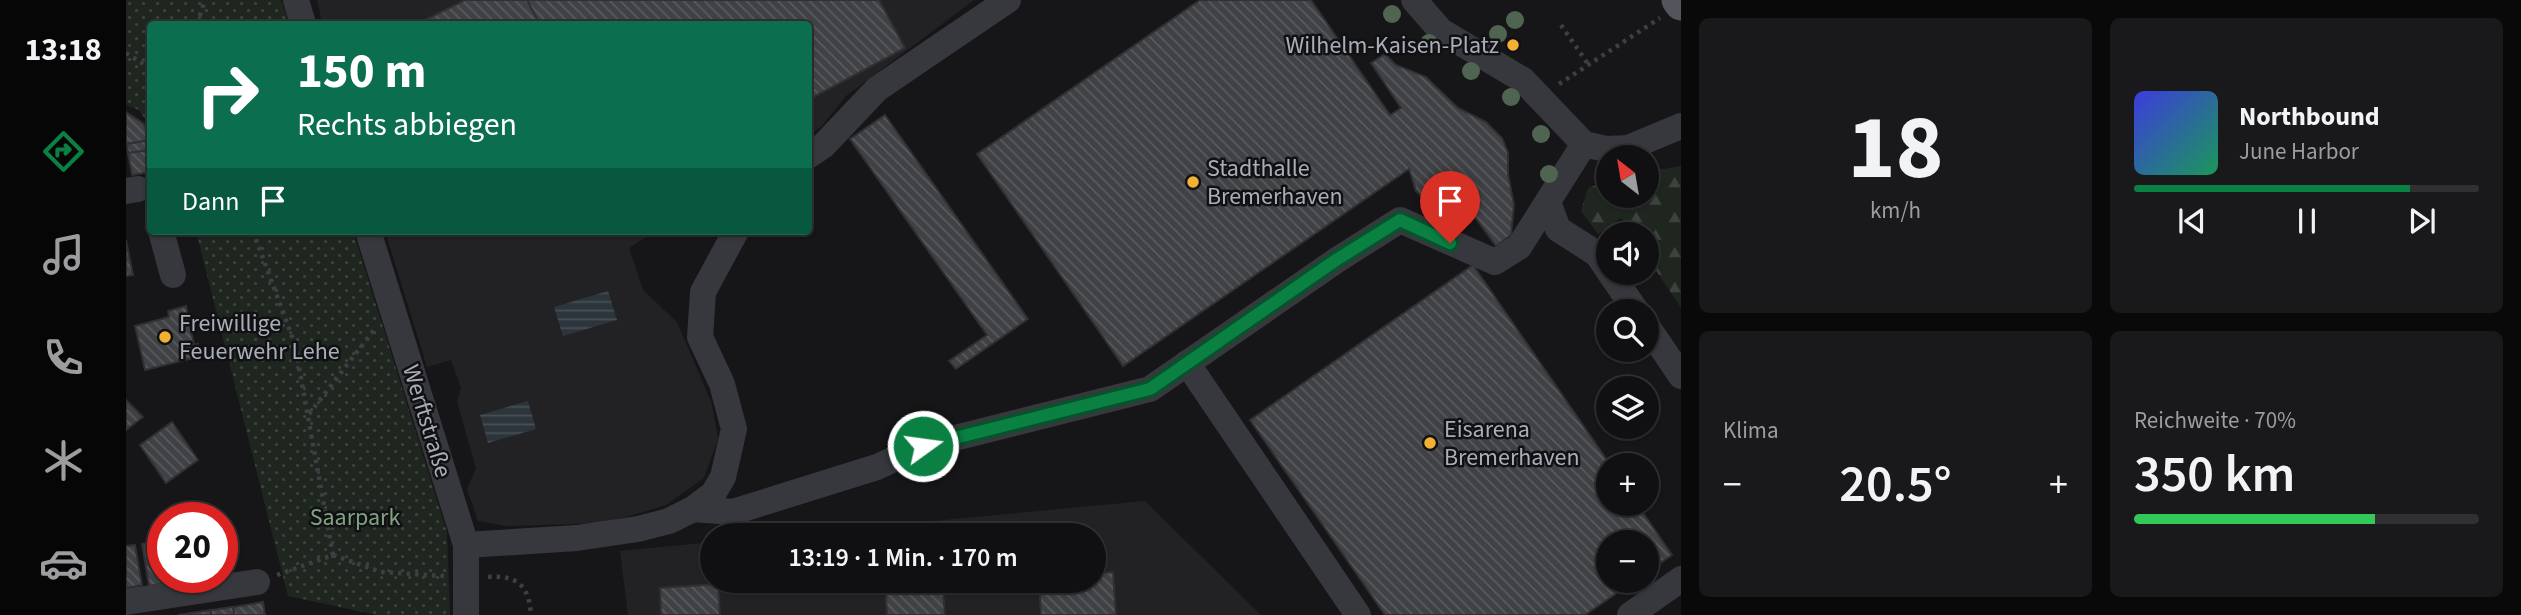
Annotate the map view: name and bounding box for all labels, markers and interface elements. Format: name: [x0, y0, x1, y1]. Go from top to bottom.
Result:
text: 13:18: [24, 27, 102, 73]
place label: Wilhelm-Kaisen-Platz: [1285, 28, 1499, 63]
text: 150 m: [297, 37, 426, 107]
marker: Wilhelm-Kaisen-Platz: [1505, 37, 1521, 53]
icon: right: [182, 49, 273, 140]
text: 18: [1847, 84, 1944, 213]
text: Northbound: [2239, 98, 2380, 135]
text: Rechts abbiegen: [297, 102, 517, 148]
icon: directions: [39, 127, 88, 176]
text: June Harbor: [2239, 135, 2359, 168]
north arrow: [1596, 145, 1659, 208]
map controls: [1596, 145, 1659, 593]
place label: Stadthalle Bremerhaven: [1207, 151, 1343, 214]
pin: [1420, 171, 1480, 243]
marker: Stadthalle Bremerhaven: [1185, 174, 1201, 190]
icon: arrive: [254, 182, 292, 220]
icon: arrive: [1431, 182, 1469, 220]
text: Dann: [182, 183, 240, 220]
text: km/h: [1870, 194, 1921, 227]
icon: previous: [2173, 202, 2211, 240]
icon: pause: [2288, 202, 2326, 240]
icon: next: [2403, 202, 2441, 240]
button: sound: [1596, 222, 1659, 285]
icon: music: [39, 230, 88, 279]
button: search: [1596, 299, 1659, 362]
place label: Freiwillige Feuerwehr Lehe: [179, 306, 340, 369]
marker: Freiwillige Feuerwehr Lehe: [157, 329, 173, 345]
icon: phone: [39, 333, 88, 382]
street label: Werftstraße: [393, 360, 461, 482]
button: layers: [1596, 376, 1659, 439]
text: Reichweite · 70%: [2134, 404, 2296, 437]
position arrow: [886, 409, 960, 483]
place label: Eisarena Bremerhaven: [1444, 412, 1580, 475]
text: Klima: [1723, 414, 1779, 447]
marker: Eisarena Bremerhaven: [1422, 435, 1438, 451]
icon: climate: [39, 436, 88, 485]
text: 350 km: [2134, 438, 2295, 512]
text: 20.5°: [1839, 448, 1952, 522]
button: +: [1596, 453, 1659, 516]
text: −: [1723, 458, 1742, 512]
text: +: [2049, 458, 2068, 512]
park label: Saarpark: [310, 500, 400, 535]
speed limit sign: 20: [147, 502, 238, 593]
button: −: [1596, 530, 1659, 593]
icon: car: [39, 539, 88, 588]
text: 13:19 · 1 Min. · 170 m: [788, 539, 1018, 576]

